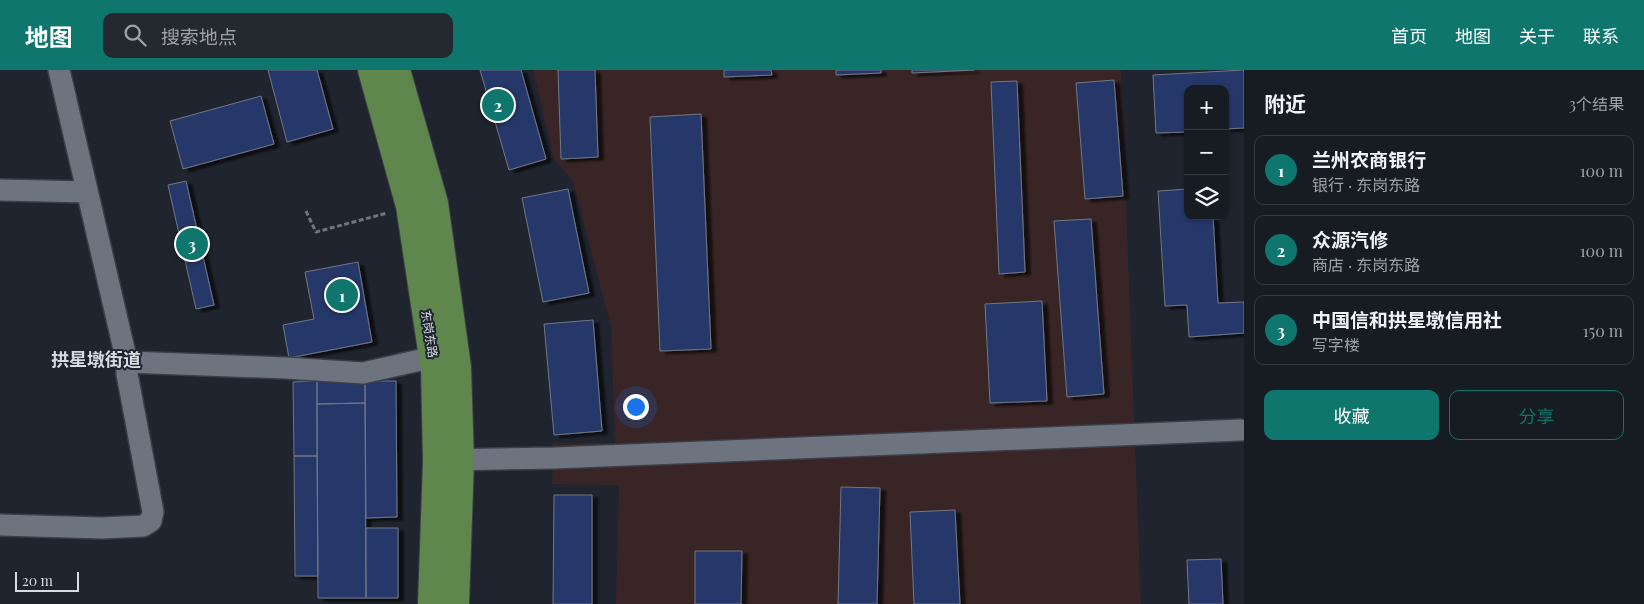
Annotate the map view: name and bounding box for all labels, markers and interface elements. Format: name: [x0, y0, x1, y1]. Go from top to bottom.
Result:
search box: [103, 13, 453, 58]
text: 地图: [25, 20, 73, 52]
icon: search: [121, 21, 149, 49]
text: 搜索地点: [161, 23, 237, 49]
text: 首页: [1391, 24, 1427, 48]
text: 地图: [1455, 24, 1491, 48]
text: 关于: [1519, 24, 1555, 48]
text: 联系: [1583, 24, 1619, 48]
map controls: [1184, 85, 1229, 220]
button: +: [1184, 85, 1229, 130]
pin: 2: [482, 86, 514, 124]
text: 附近: [1264, 89, 1306, 117]
text: 3个结果: [1569, 93, 1624, 114]
button: −: [1184, 130, 1229, 175]
text: 兰州农商银行: [1312, 146, 1426, 172]
text: 1: [1278, 160, 1284, 181]
text: 100 m: [1580, 160, 1623, 181]
text: 银行 · 东岗东路: [1312, 174, 1420, 195]
button: layers: [1184, 175, 1229, 220]
pin: 3: [176, 225, 208, 263]
text: 众源汽修: [1312, 226, 1388, 252]
text: 2: [1277, 240, 1285, 261]
text: 100 m: [1580, 240, 1623, 261]
text: 商店 · 东岗东路: [1312, 254, 1420, 275]
pin: 1: [326, 276, 358, 314]
text: 中国信和拱星墩信用社: [1312, 306, 1502, 332]
street label: 东岗东路: [418, 309, 442, 359]
text: 3: [1277, 320, 1285, 341]
text: 150 m: [1583, 320, 1623, 341]
text: 写字楼: [1312, 334, 1360, 355]
district label: 拱星墩街道: [51, 347, 141, 371]
button: 收藏: [1264, 390, 1439, 440]
button: 分享: [1449, 390, 1624, 440]
your location: [623, 394, 649, 420]
scale bar: [15, 569, 79, 592]
text: 20 m: [22, 571, 53, 590]

